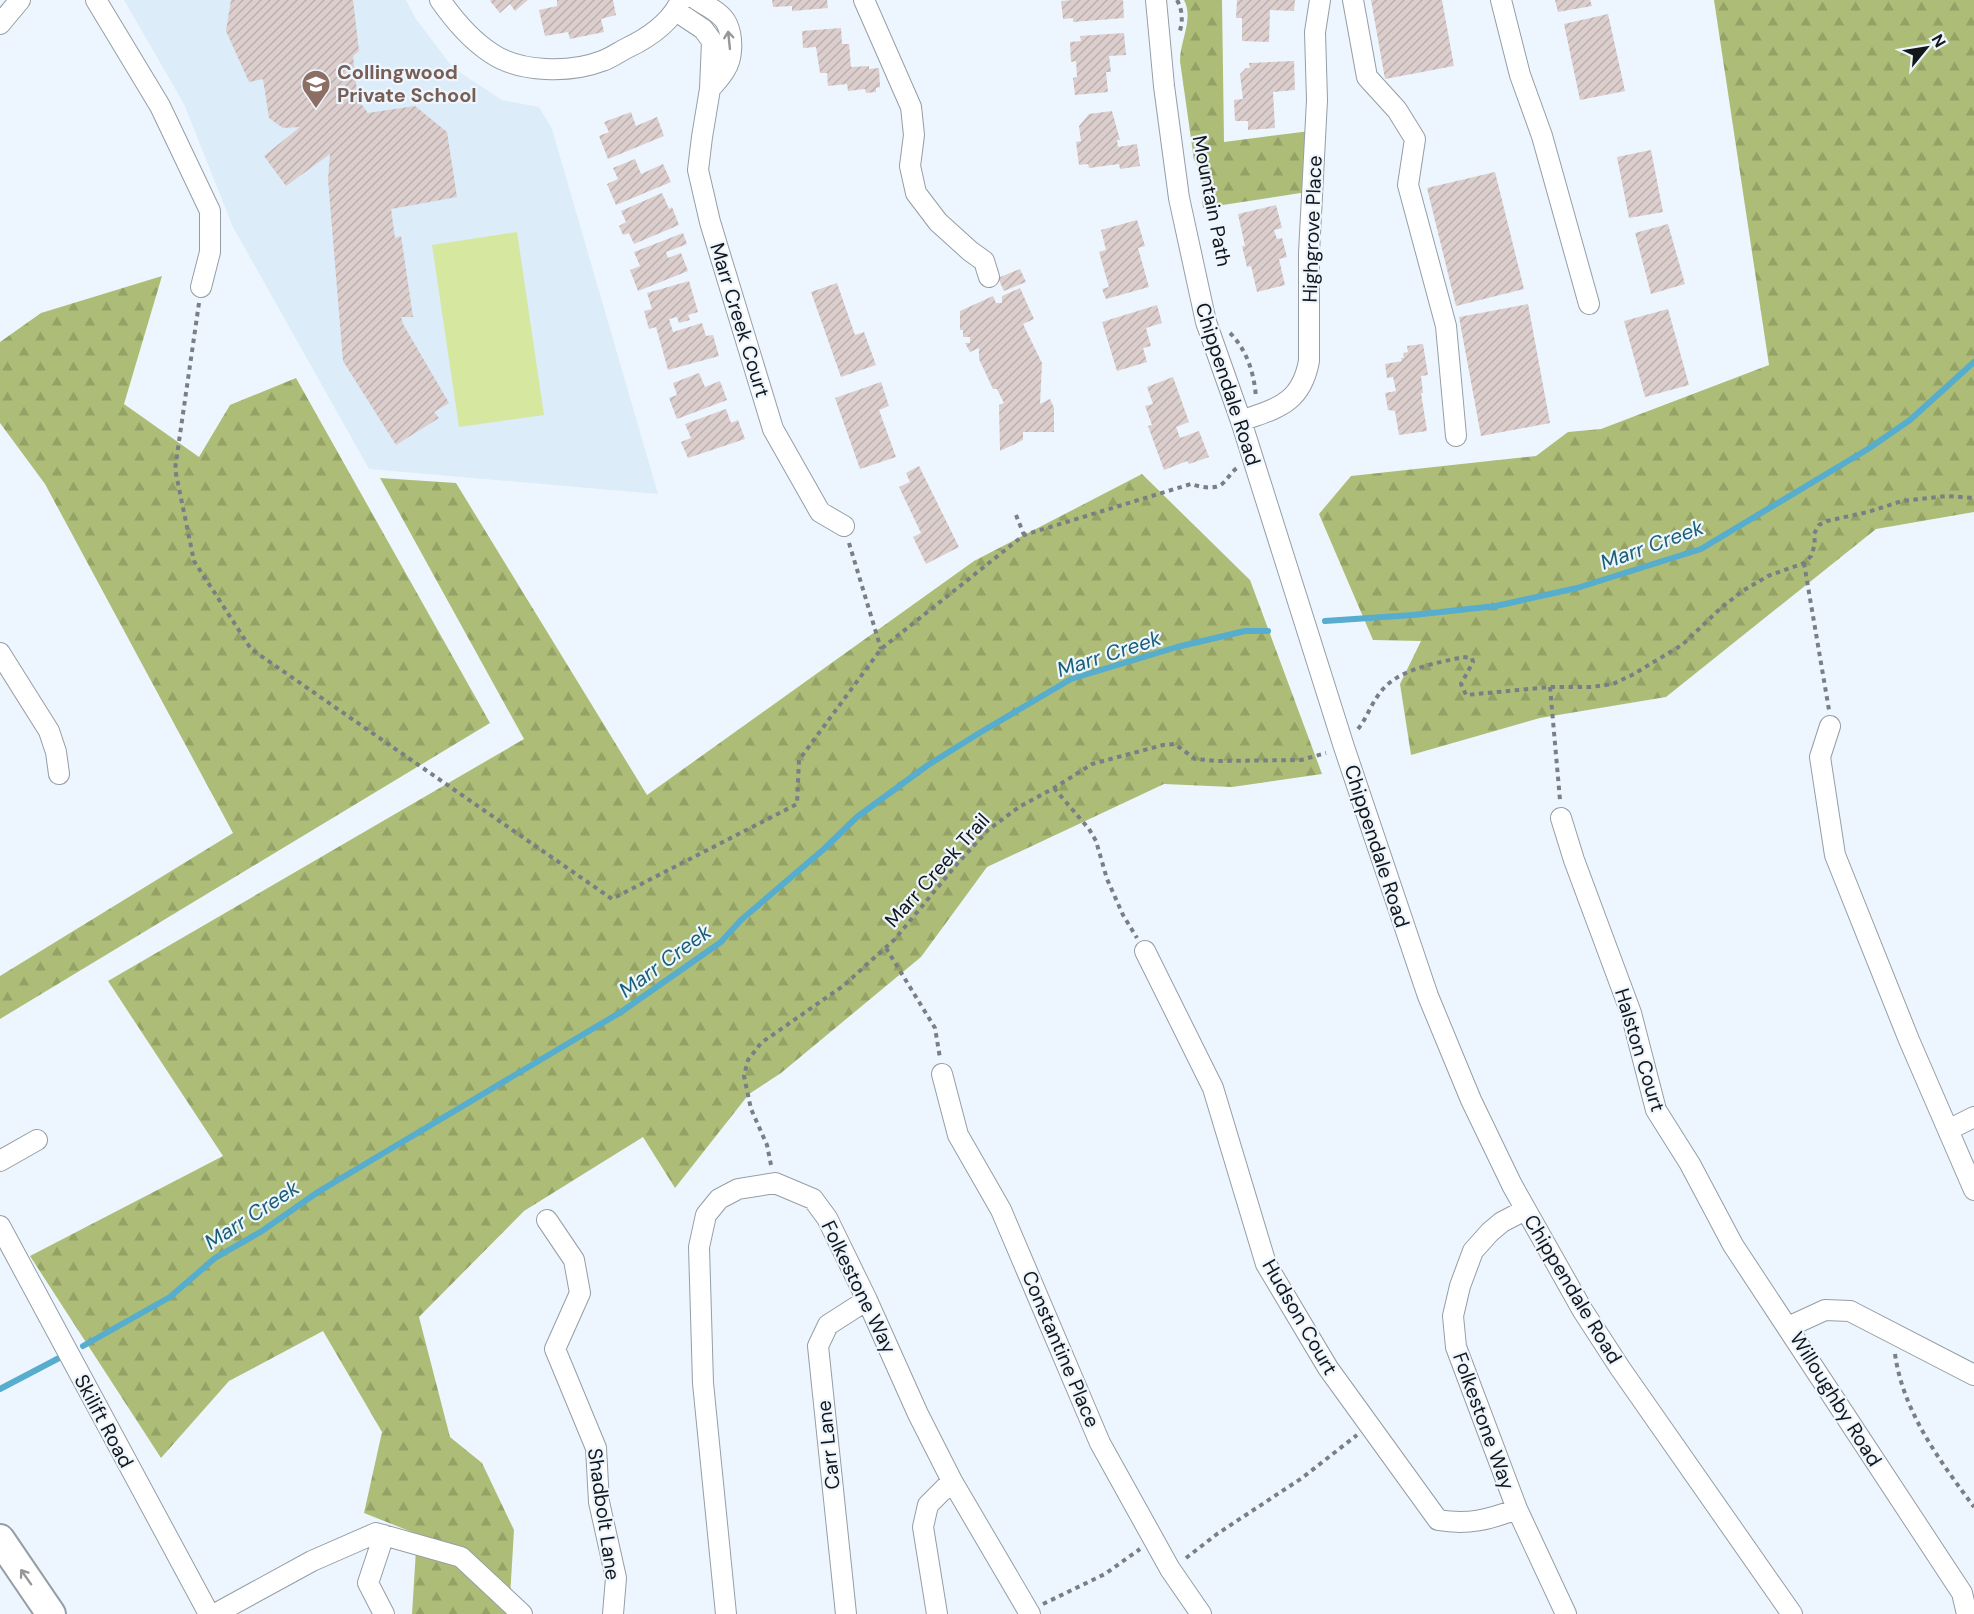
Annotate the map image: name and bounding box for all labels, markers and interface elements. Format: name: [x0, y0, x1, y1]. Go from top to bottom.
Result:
north arrow: [1896, 18, 1956, 78]
text: N: [1927, 30, 1951, 51]
one-way arrow: [723, 31, 734, 51]
place label: Collingwood Private School: [337, 59, 477, 108]
school or university icon: Collingwood Private School: [300, 68, 332, 110]
street label: Mountain Path: [1187, 133, 1237, 269]
street label: Highgrove Place: [1296, 155, 1328, 303]
street label: Marr Creek Court: [704, 240, 776, 401]
street label: Chippendale Road: [1189, 299, 1267, 469]
water label: Marr Creek: [1596, 513, 1708, 577]
water label: Marr Creek: [1053, 624, 1165, 684]
street label: Chippendale Road: [1338, 761, 1416, 931]
street label: Marr Creek Trail: [879, 807, 995, 933]
water label: Marr Creek: [613, 918, 717, 1004]
street label: Halston Court: [1609, 985, 1671, 1115]
water label: Marr Creek: [199, 1174, 305, 1256]
street label: Chippendale Road: [1518, 1210, 1628, 1368]
street label: Folkestone Way: [816, 1216, 902, 1358]
street label: Hudson Court: [1256, 1255, 1344, 1380]
street label: Constantine Place: [1016, 1267, 1106, 1431]
street label: Willoughby Road: [1784, 1327, 1888, 1471]
street label: Folkestone Way: [1447, 1349, 1521, 1493]
street label: Skilift Road: [69, 1370, 139, 1472]
street label: Carr Lane: [810, 1399, 846, 1491]
street label: Shadbolt Lane: [582, 1446, 626, 1582]
one-way arrow: [20, 1569, 32, 1585]

